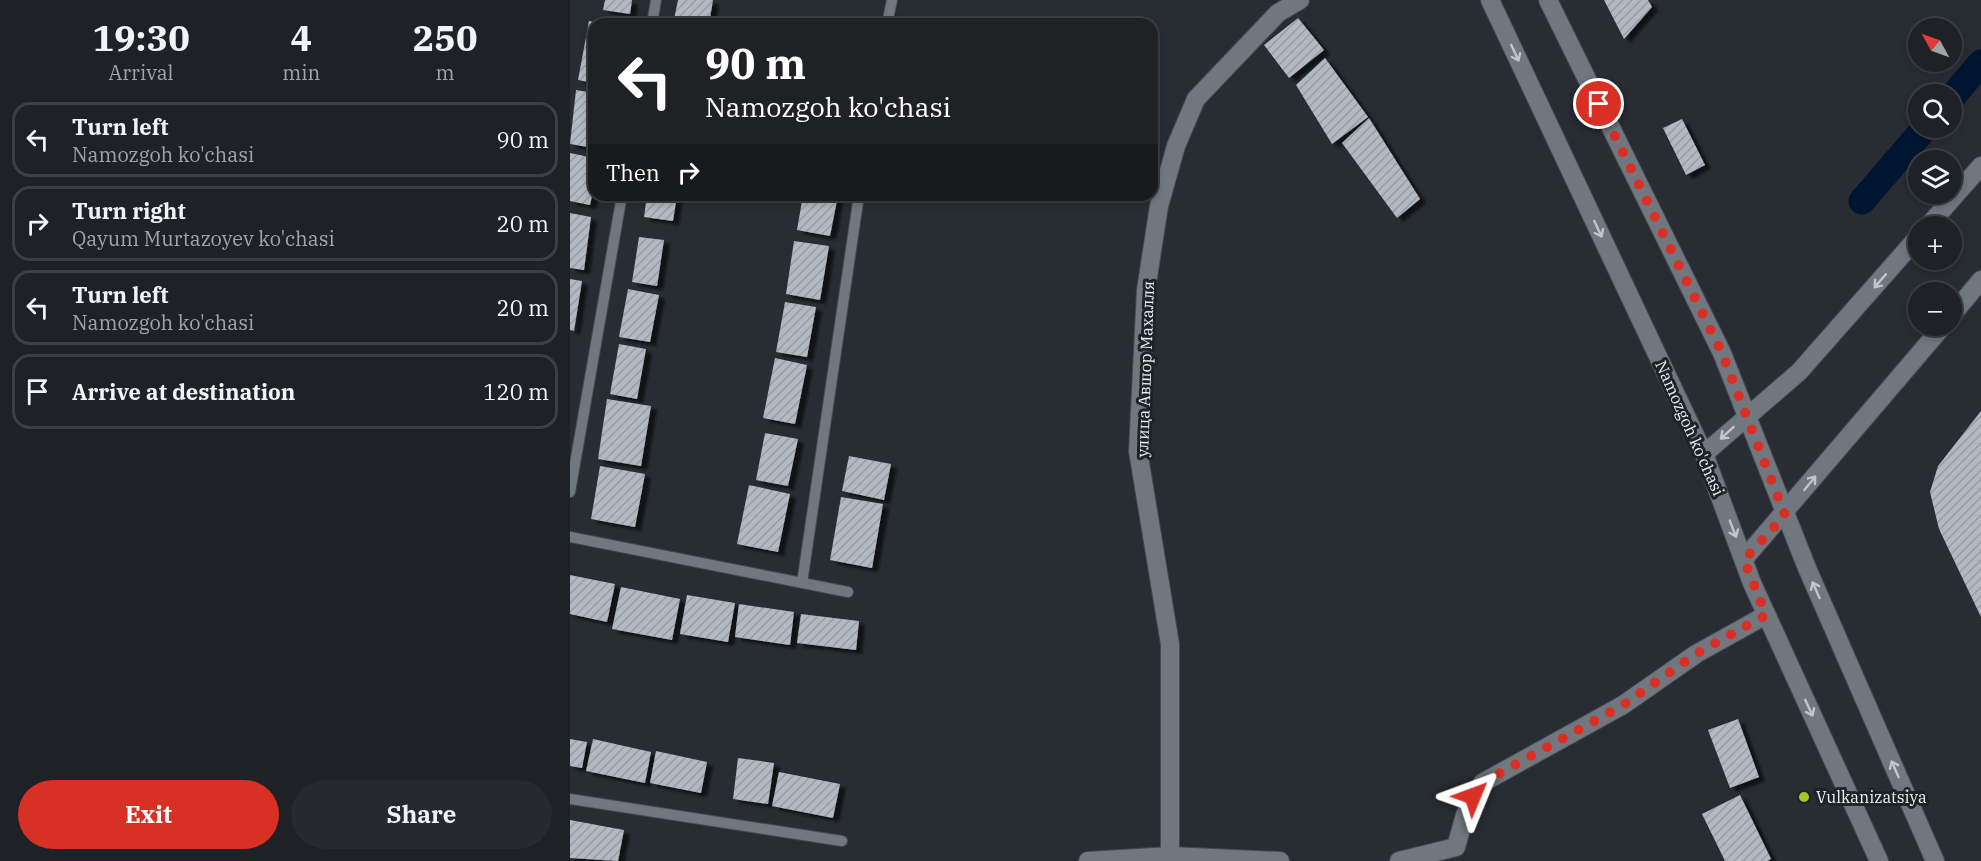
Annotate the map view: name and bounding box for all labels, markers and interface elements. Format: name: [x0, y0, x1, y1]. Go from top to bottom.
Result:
text: 19:30: [92, 14, 190, 61]
text: 4: [290, 14, 312, 61]
text: 250: [413, 14, 478, 61]
north arrow: [1908, 18, 1962, 72]
map controls: [1908, 18, 1962, 336]
text: 90 m: [705, 36, 806, 91]
icon: left: [606, 42, 684, 120]
one-way arrow: [1509, 43, 1521, 61]
text: Arrival: [109, 59, 174, 86]
text: min: [282, 59, 320, 86]
text: m: [436, 59, 455, 86]
pin: [1573, 78, 1624, 129]
button: search: [1908, 84, 1962, 138]
icon: arrive: [1582, 87, 1615, 120]
text: Namozgoh ko'chasi: [705, 89, 951, 124]
text: Turn left: [72, 112, 168, 141]
icon: left: [21, 123, 54, 156]
text: 90 m: [497, 125, 549, 154]
text: Namozgoh ko'chasi: [72, 141, 254, 168]
button: layers: [1908, 150, 1962, 204]
icon: right: [672, 156, 705, 189]
text: Then: [606, 158, 660, 187]
text: Turn right: [72, 196, 186, 225]
icon: right: [21, 207, 54, 240]
text: 20 m: [497, 209, 549, 238]
button: +: [1908, 216, 1962, 270]
one-way arrow: [1593, 220, 1605, 238]
text: Qayum Murtazoyev ko'chasi: [72, 225, 335, 252]
one-way arrow: [1873, 273, 1887, 288]
text: Turn left: [72, 280, 168, 309]
street label: улица Авшор Махалля: [1132, 280, 1158, 458]
button: −: [1908, 282, 1962, 336]
icon: left: [21, 291, 54, 324]
text: 20 m: [497, 293, 549, 322]
text: Namozgoh ko'chasi: [72, 309, 254, 336]
street label: Namozgoh ko'chasi: [1651, 357, 1729, 499]
icon: arrive: [21, 375, 54, 408]
text: Arrive at destination: [72, 377, 295, 406]
text: 120 m: [483, 377, 549, 406]
one-way arrow: [1720, 426, 1735, 440]
one-way arrow: [1803, 476, 1816, 492]
one-way arrow: [1728, 519, 1739, 538]
one-way arrow: [1810, 582, 1822, 600]
one-way arrow: [1804, 699, 1815, 717]
one-way arrow: [1888, 760, 1899, 778]
position arrow: [1441, 764, 1505, 828]
button: Exit: [18, 780, 279, 849]
button: Share: [291, 780, 552, 849]
place label: Vulkanizatsiya: [1816, 787, 1927, 807]
marker: Vulkanizatsiya: [1797, 790, 1811, 804]

